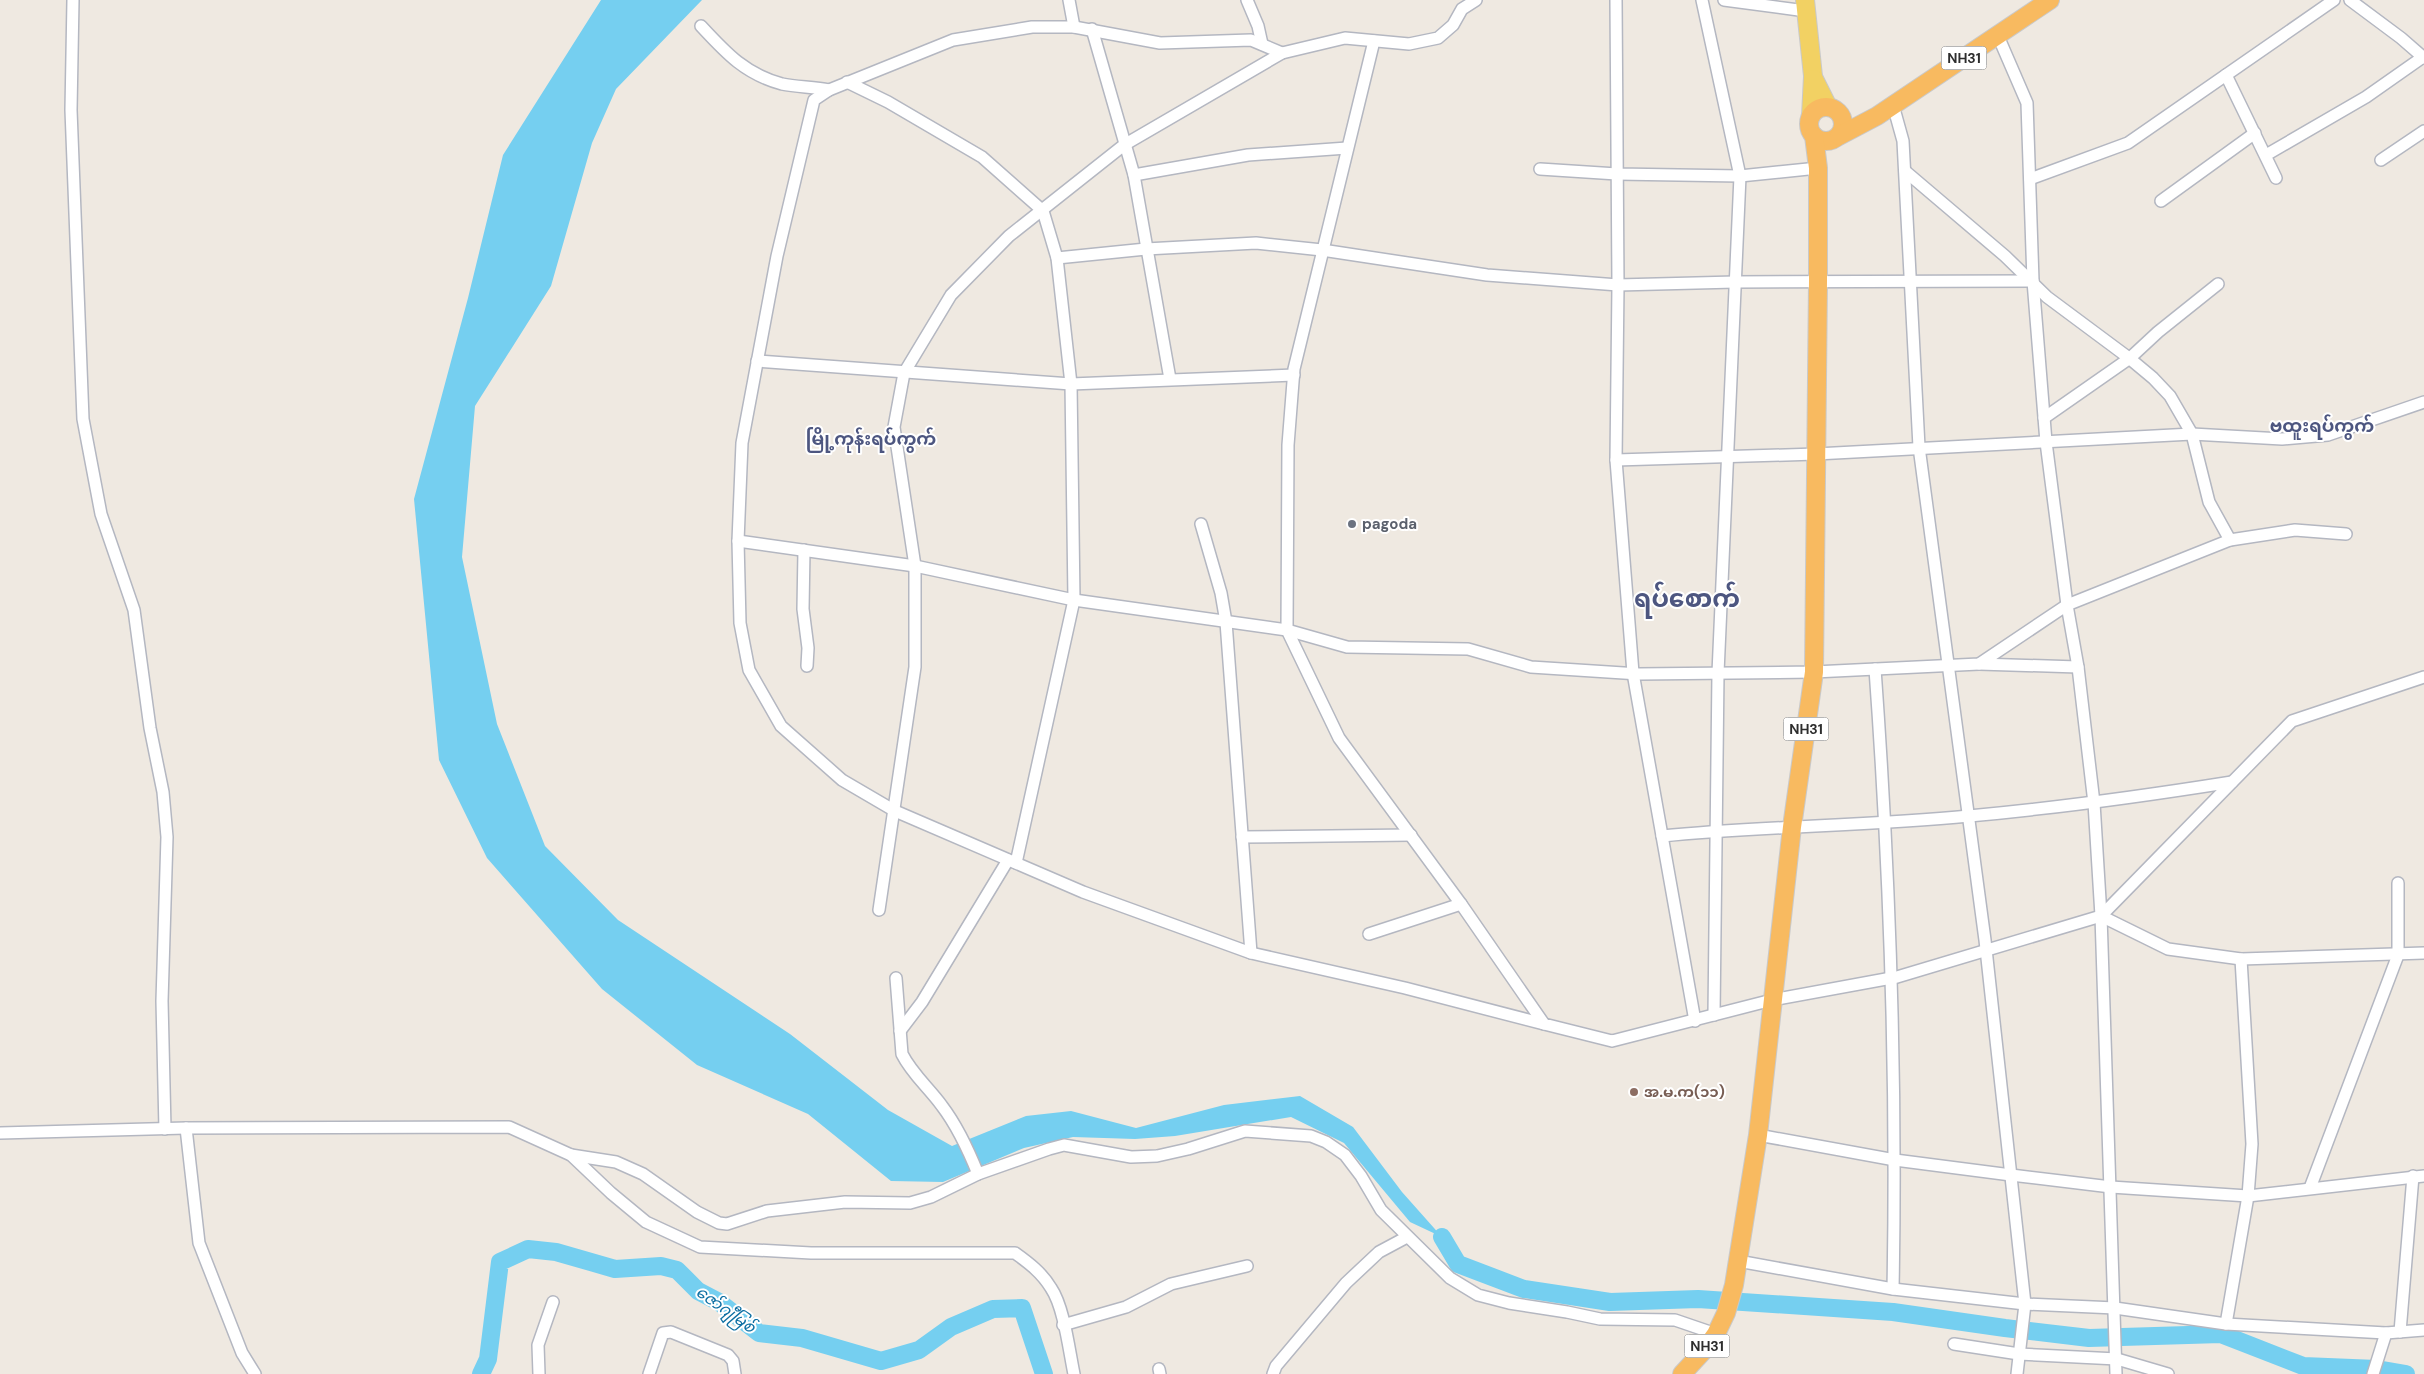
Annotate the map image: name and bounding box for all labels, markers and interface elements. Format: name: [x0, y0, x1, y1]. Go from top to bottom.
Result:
road number: NH31: [1942, 46, 1986, 70]
district label: ဗထူးရပ်ကွက်: [2270, 414, 2374, 440]
district label: မြို့ကုန်းရပ်ကွက်: [806, 427, 936, 453]
place label: pagoda: [1362, 514, 1417, 534]
marker: pagoda: [1346, 518, 1358, 530]
district label: ရပ်စောက်: [1634, 581, 1740, 619]
road number: NH31: [1784, 718, 1828, 741]
place label: အ.မ.က(၁၁): [1644, 1082, 1725, 1102]
marker: အ.မ.က(၁၁): [1628, 1086, 1640, 1098]
water label: ဇော်ဂျီမြစ်: [690, 1280, 761, 1341]
road number: NH31: [1684, 1334, 1730, 1358]

